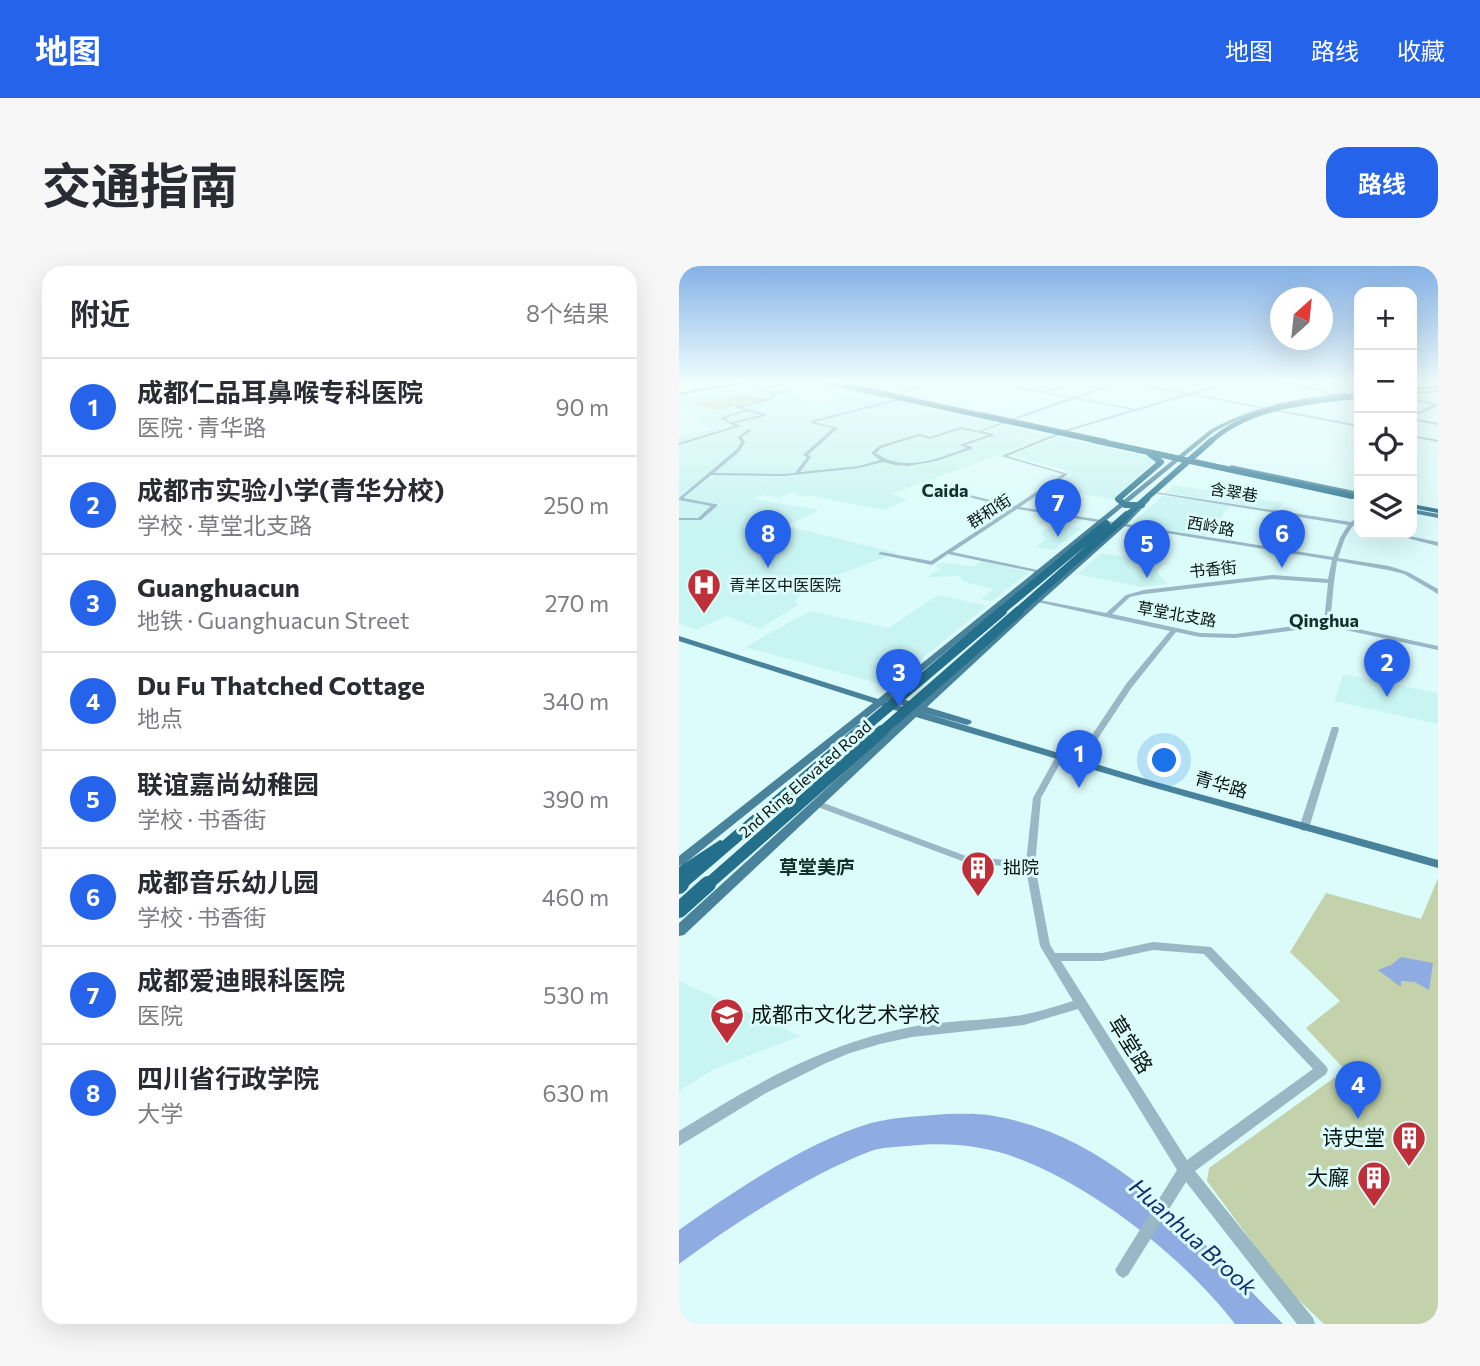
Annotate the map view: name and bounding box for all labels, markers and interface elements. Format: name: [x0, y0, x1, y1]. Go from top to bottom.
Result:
text: 地图: [35, 29, 101, 70]
text: 地图: [1225, 36, 1273, 65]
text: 路线: [1311, 36, 1359, 65]
text: 收藏: [1397, 36, 1445, 65]
button: 路线: [1326, 147, 1438, 218]
text: 交通指南: [42, 154, 238, 214]
north arrow: [1270, 287, 1333, 350]
map controls: [1354, 287, 1417, 539]
button: +: [1354, 287, 1417, 350]
text: 附近: [70, 294, 130, 331]
text: 8个结果: [526, 299, 609, 327]
button: −: [1354, 350, 1417, 413]
text: 成都仁品耳鼻喉专科医院: [137, 376, 423, 407]
text: 1: [88, 393, 98, 421]
text: 90 m: [556, 393, 609, 421]
text: 医院 · 青华路: [137, 413, 266, 441]
button: locate: [1354, 413, 1417, 476]
text: 成都市实验小学(青华分校): [137, 474, 444, 505]
button: layers: [1354, 476, 1417, 539]
street label: 含翠巷: [1209, 478, 1259, 505]
district label: Caida: [922, 479, 968, 501]
pin: 7: [1035, 479, 1081, 537]
street label: 群和街: [963, 490, 1014, 532]
text: 2: [86, 491, 100, 519]
text: 250 m: [544, 491, 609, 519]
pin: 8: [745, 510, 791, 568]
pin: 6: [1259, 510, 1305, 568]
text: 学校 · 草堂北支路: [137, 511, 312, 539]
street label: 西岭路: [1186, 512, 1236, 539]
pin: 5: [1124, 520, 1170, 578]
street label: 书香街: [1188, 557, 1238, 580]
hospital icon: 青羊区中医医院: [685, 566, 723, 615]
text: Guanghuacun: [137, 571, 300, 602]
place label: 青羊区中医医院: [729, 575, 841, 594]
text: 3: [86, 589, 100, 617]
text: 270 m: [545, 589, 609, 617]
street label: 草堂北支路: [1136, 597, 1218, 630]
text: 地铁 · Guanghuacun Street: [137, 606, 409, 634]
district label: Qinghua: [1289, 609, 1359, 631]
pin: 2: [1364, 639, 1410, 697]
pin: 3: [876, 649, 922, 707]
text: Du Fu Thatched Cottage: [137, 669, 425, 700]
text: 4: [86, 687, 100, 715]
text: 340 m: [543, 687, 609, 715]
text: 地点: [137, 704, 183, 732]
street label: 2nd Ring Elevated Road: [735, 716, 875, 841]
pin: 1: [1056, 730, 1102, 788]
your location: [1147, 743, 1181, 777]
street label: 青华路: [1192, 766, 1250, 802]
text: 联谊嘉尚幼稚园: [137, 768, 319, 799]
text: 5: [86, 785, 100, 813]
text: 390 m: [542, 785, 609, 813]
text: 学校 · 书香街: [137, 805, 266, 833]
building icon: 拙院: [959, 849, 997, 898]
district label: 草堂美庐: [779, 855, 855, 878]
place label: 拙院: [1003, 856, 1039, 878]
text: 成都音乐幼儿园: [137, 866, 319, 897]
text: 6: [86, 883, 100, 911]
text: 460 m: [542, 883, 609, 911]
text: 学校 · 书香街: [137, 903, 266, 931]
text: 成都爱迪眼科医院: [137, 964, 345, 995]
text: 7: [87, 981, 99, 1009]
text: 530 m: [543, 981, 609, 1009]
school or university icon: 成都市文化艺术学校: [708, 996, 746, 1045]
text: 医院: [137, 1001, 183, 1029]
place label: 成都市文化艺术学校: [751, 1001, 940, 1026]
street label: 草堂路: [1104, 1011, 1159, 1078]
pin: 4: [1335, 1061, 1381, 1119]
text: 四川省行政学院: [137, 1062, 319, 1093]
text: 8: [86, 1079, 100, 1107]
text: 630 m: [543, 1079, 609, 1107]
text: 大学: [137, 1099, 183, 1127]
building icon: 诗史堂: [1390, 1119, 1428, 1168]
place label: 诗史堂: [1322, 1124, 1385, 1149]
building icon: 大廨: [1355, 1159, 1393, 1208]
place label: 大廨: [1307, 1164, 1349, 1189]
water label: Huanhua Brook: [1124, 1172, 1263, 1301]

